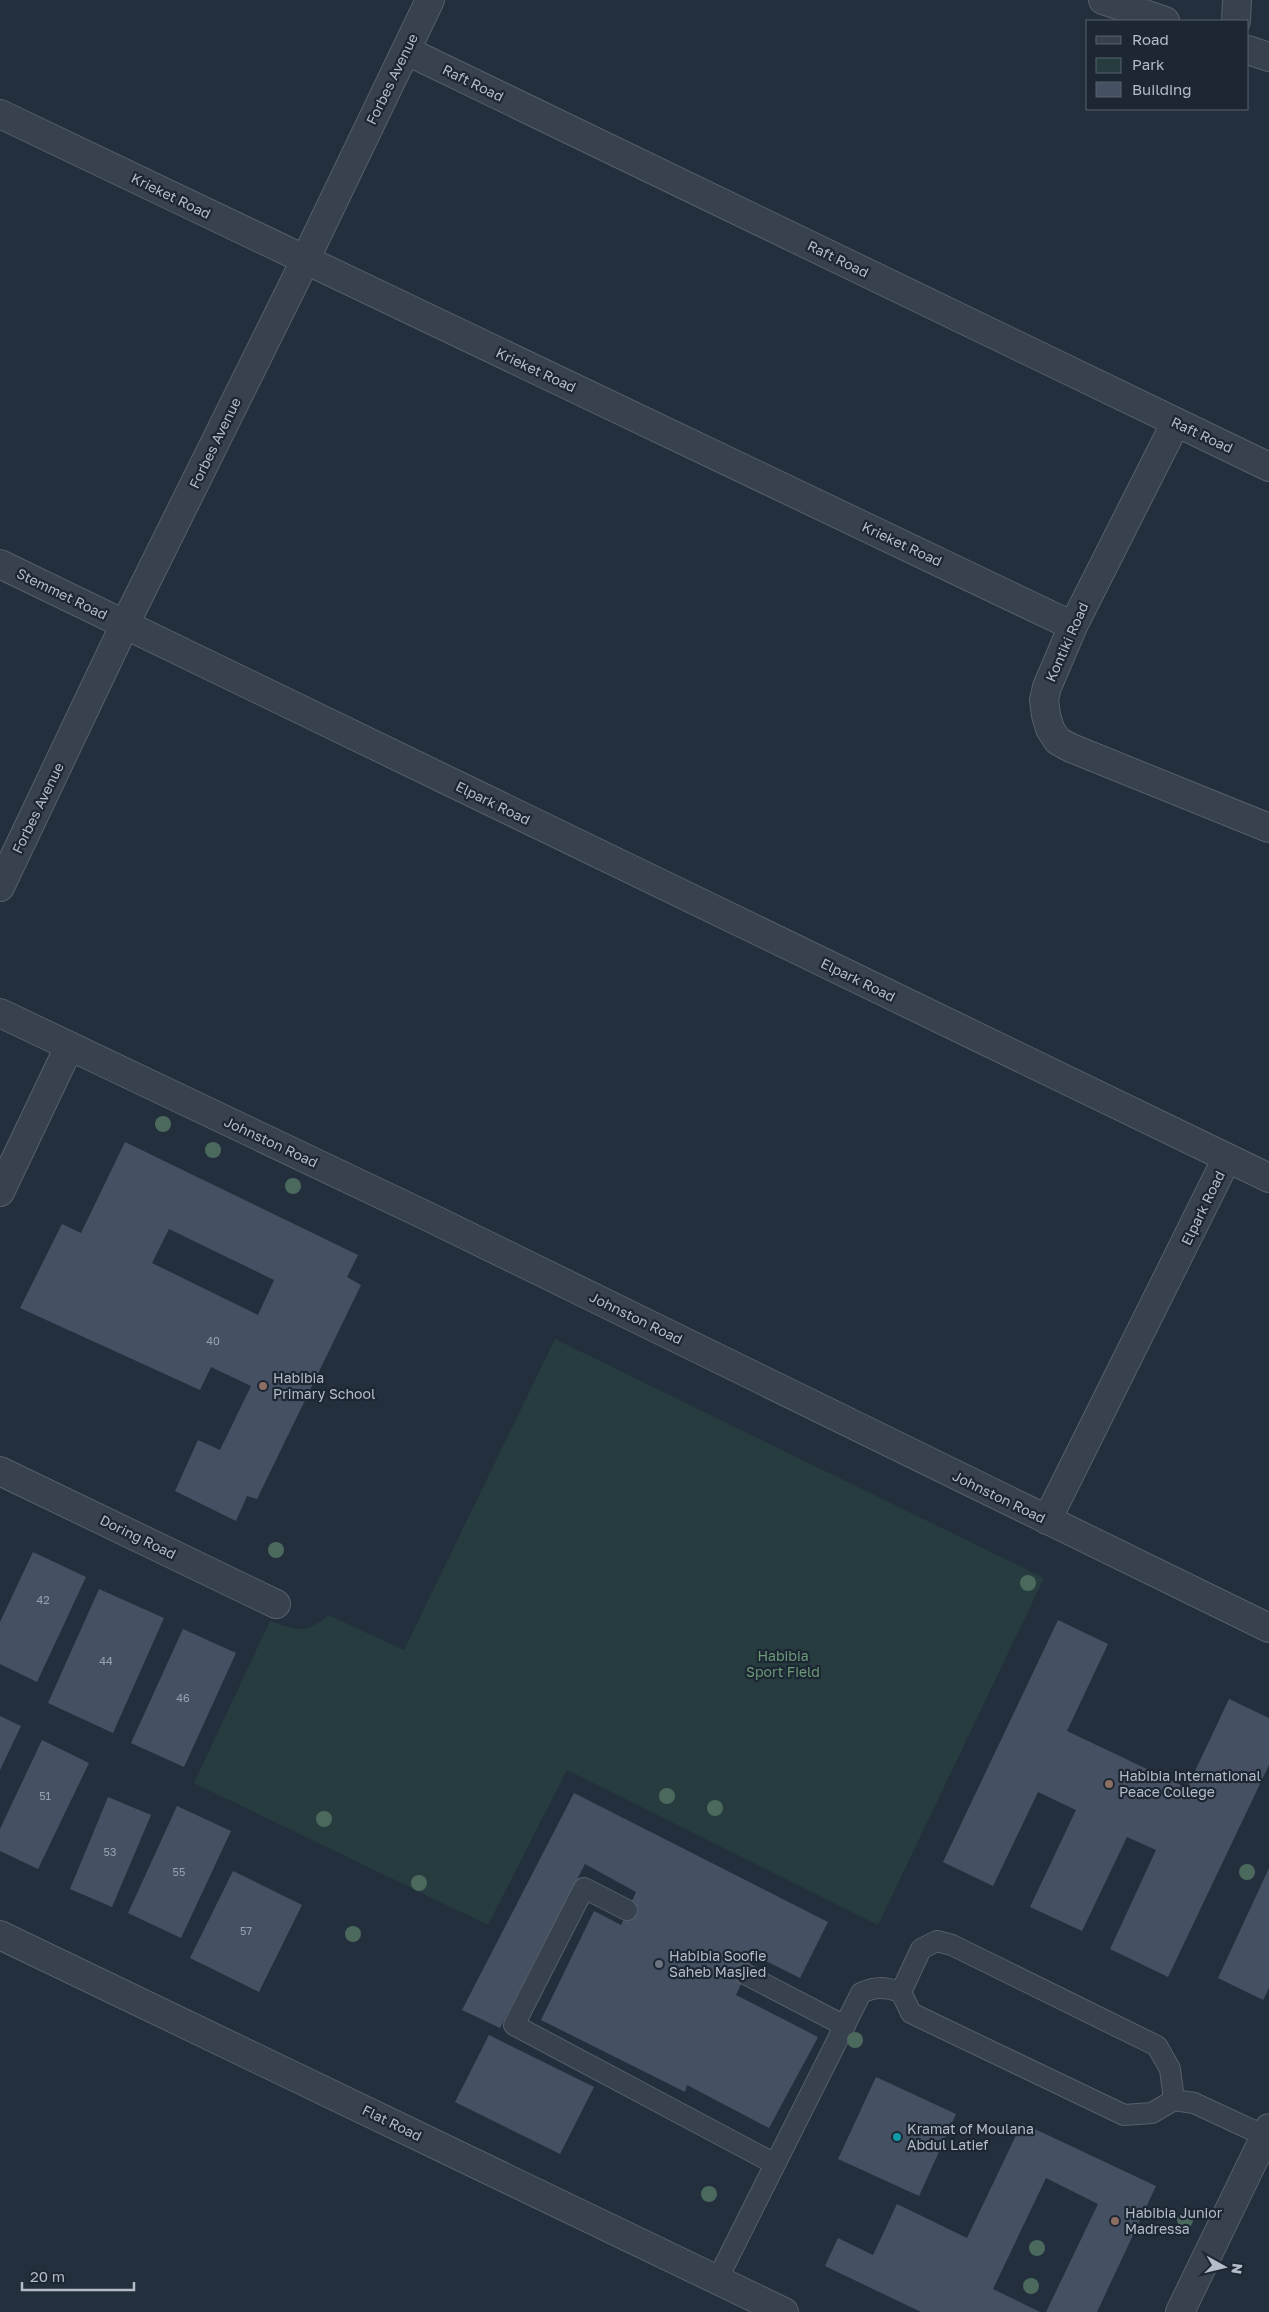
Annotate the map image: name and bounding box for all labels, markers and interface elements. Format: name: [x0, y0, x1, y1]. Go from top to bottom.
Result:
legend: [1086, 20, 1249, 110]
text: Road: [1132, 30, 1169, 48]
street label: Forbes Avenue: [362, 31, 421, 127]
text: Park: [1132, 55, 1165, 73]
street label: Raft Road: [440, 60, 507, 105]
text: Building: [1132, 80, 1192, 98]
street label: Krieket Road: [129, 169, 214, 222]
street label: Raft Road: [805, 236, 872, 281]
street label: Krieket Road: [494, 344, 579, 395]
street label: Forbes Avenue: [185, 395, 244, 491]
street label: Raft Road: [1169, 413, 1236, 456]
street label: Krieket Road: [860, 518, 945, 569]
street label: Stemmet Road: [14, 564, 110, 623]
street label: Kontiki Road: [1041, 599, 1092, 684]
street label: Forbes Avenue: [8, 760, 67, 856]
street label: Elpark Road: [453, 777, 533, 828]
street label: Elpark Road: [818, 954, 898, 1005]
street label: Johnston Road: [222, 1112, 321, 1171]
street label: Elpark Road: [1177, 1168, 1228, 1248]
street label: Johnston Road: [587, 1288, 685, 1347]
house number: 40: [206, 1334, 220, 1347]
place label: Habibia Primary School: [273, 1369, 375, 1402]
marker: Habibia Primary School: [257, 1380, 269, 1392]
street label: Johnston Road: [950, 1467, 1048, 1526]
street label: Doring Road: [97, 1511, 179, 1562]
house number: 42: [36, 1593, 50, 1606]
park label: Habibia Sport Field: [746, 1647, 820, 1680]
house number: 44: [99, 1654, 113, 1667]
house number: 46: [176, 1691, 190, 1704]
place label: Habibia International Peace College: [1119, 1767, 1261, 1800]
marker: Habibia International Peace College: [1103, 1778, 1115, 1790]
house number: 51: [39, 1789, 51, 1802]
house number: 53: [104, 1845, 116, 1858]
house number: 55: [173, 1865, 185, 1878]
house number: 57: [240, 1924, 252, 1937]
place label: Habibia Soofie Saheb Masjied: [669, 1947, 766, 1980]
marker: Habibia Soofie Saheb Masjied: [653, 1958, 665, 1970]
street label: Flat Road: [360, 2101, 425, 2144]
place label: Kramat of Moulana Abdul Latief: [907, 2120, 1034, 2153]
marker: Kramat of Moulana Abdul Latief: [891, 2131, 903, 2143]
place label: Habibia Junior Madressa: [1125, 2204, 1223, 2237]
marker: Habibia Junior Madressa: [1109, 2215, 1121, 2227]
north arrow: [1199, 2242, 1249, 2292]
scale bar: [22, 2260, 135, 2292]
text: N: [1228, 2262, 1247, 2275]
text: 20 m: [30, 2267, 65, 2285]

